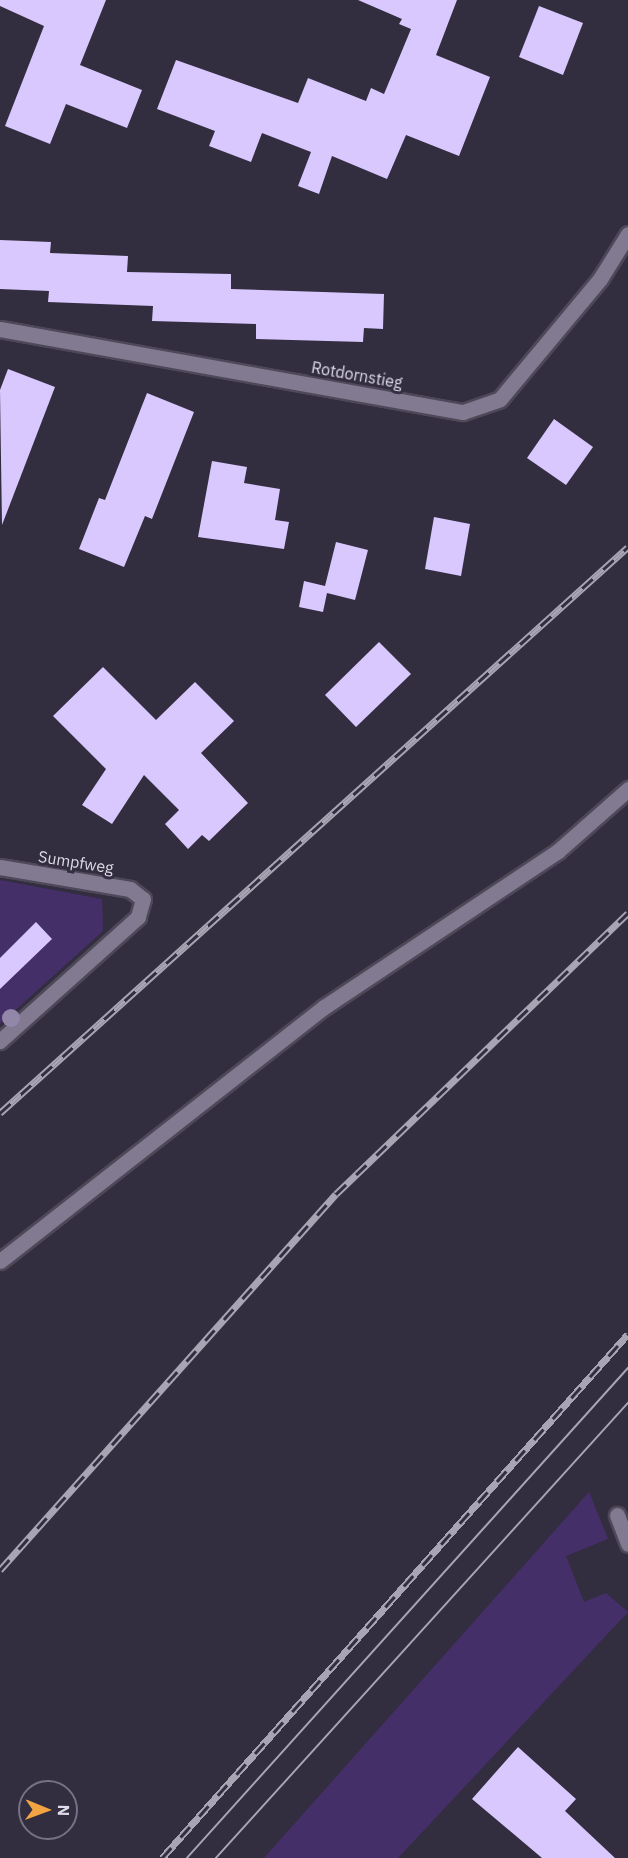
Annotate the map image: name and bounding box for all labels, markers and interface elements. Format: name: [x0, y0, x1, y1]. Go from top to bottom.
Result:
street label: Rotdornstieg: [310, 358, 404, 392]
street label: Sumpfweg: [37, 847, 115, 877]
north arrow: [18, 1780, 78, 1840]
text: N: [54, 1804, 74, 1816]

